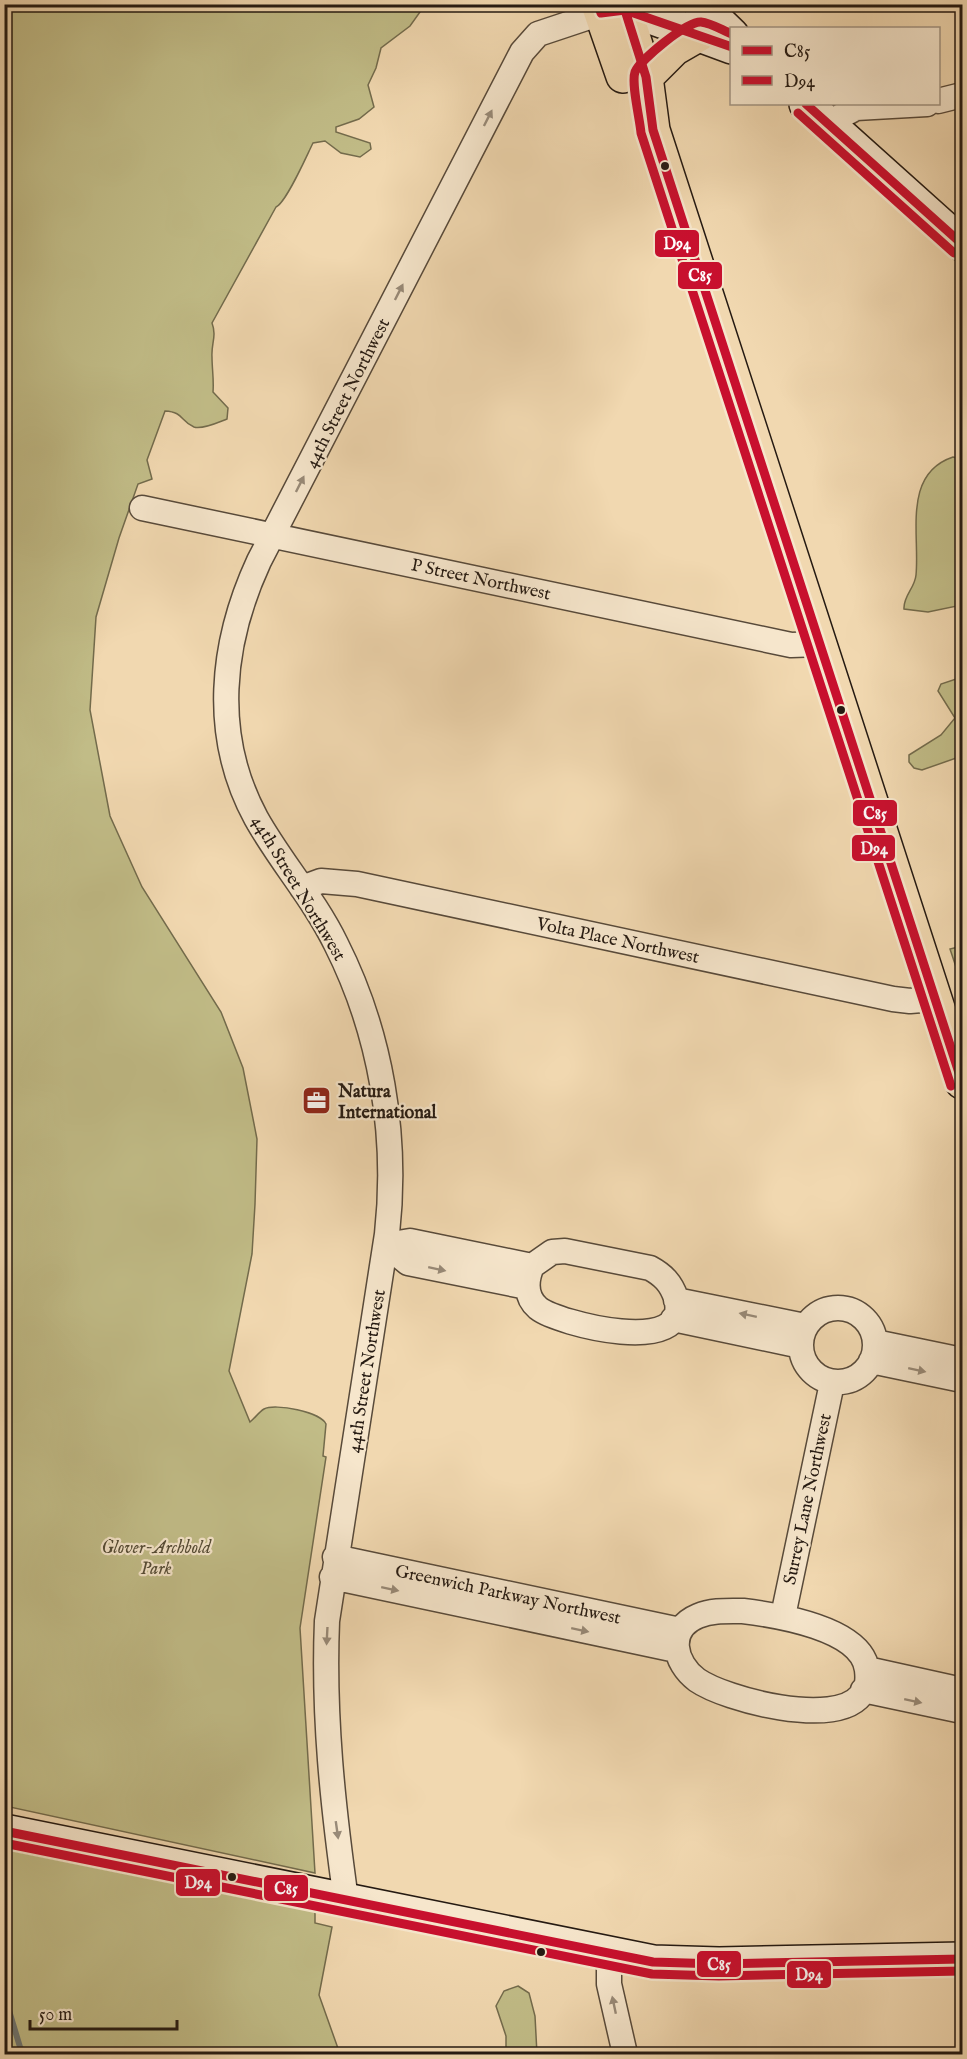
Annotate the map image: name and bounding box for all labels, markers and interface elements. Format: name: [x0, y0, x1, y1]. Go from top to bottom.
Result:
legend: [730, 27, 940, 105]
text: C85: [784, 41, 811, 64]
text: D94: [784, 71, 815, 94]
one-way arrow: [483, 110, 493, 127]
unlabelled marker: [659, 160, 671, 172]
line badge: D94: [654, 229, 700, 258]
text: D94: [663, 235, 692, 255]
line badge: C85: [677, 261, 723, 290]
text: C85: [688, 267, 712, 287]
one-way arrow: [394, 283, 404, 300]
street label: 44th Street Northwest: [301, 315, 396, 473]
one-way arrow: [295, 475, 305, 492]
street label: P Street Northwest: [409, 554, 553, 607]
unlabelled marker: [835, 704, 847, 716]
line badge: C85: [852, 799, 898, 827]
text: C85: [863, 805, 887, 825]
street label: 44th Street Northwest: [245, 812, 350, 966]
line badge: D94: [851, 834, 896, 862]
text: D94: [860, 840, 889, 860]
street label: Volta Place Northwest: [533, 913, 701, 970]
place label: Natura International: [337, 1081, 438, 1125]
office icon: Natura International: [301, 1085, 333, 1117]
one-way arrow: [428, 1264, 447, 1274]
street label: 44th Street Northwest: [343, 1288, 392, 1455]
one-way arrow: [738, 1309, 757, 1319]
one-way arrow: [908, 1366, 926, 1376]
street label: Surrey Lane Northwest: [779, 1412, 838, 1587]
park label: Glover-Archbold Park: [101, 1537, 212, 1581]
street label: Greenwich Parkway Northwest: [393, 1560, 623, 1631]
one-way arrow: [380, 1585, 399, 1594]
one-way arrow: [571, 1626, 590, 1635]
one-way arrow: [322, 1627, 331, 1646]
one-way arrow: [904, 1697, 923, 1706]
one-way arrow: [333, 1821, 342, 1840]
line badge: D94: [175, 1868, 221, 1897]
unlabelled marker: [226, 1871, 238, 1883]
text: D94: [184, 1874, 213, 1894]
line badge: C85: [263, 1874, 309, 1902]
text: C85: [274, 1880, 298, 1900]
unlabelled marker: [535, 1946, 547, 1958]
line badge: C85: [696, 1950, 742, 1978]
text: C85: [707, 1956, 731, 1976]
line badge: D94: [786, 1960, 832, 1989]
text: D94: [795, 1966, 824, 1986]
scale bar: [30, 1993, 177, 2031]
one-way arrow: [608, 1995, 618, 2014]
text: 50 m: [39, 2004, 72, 2027]

